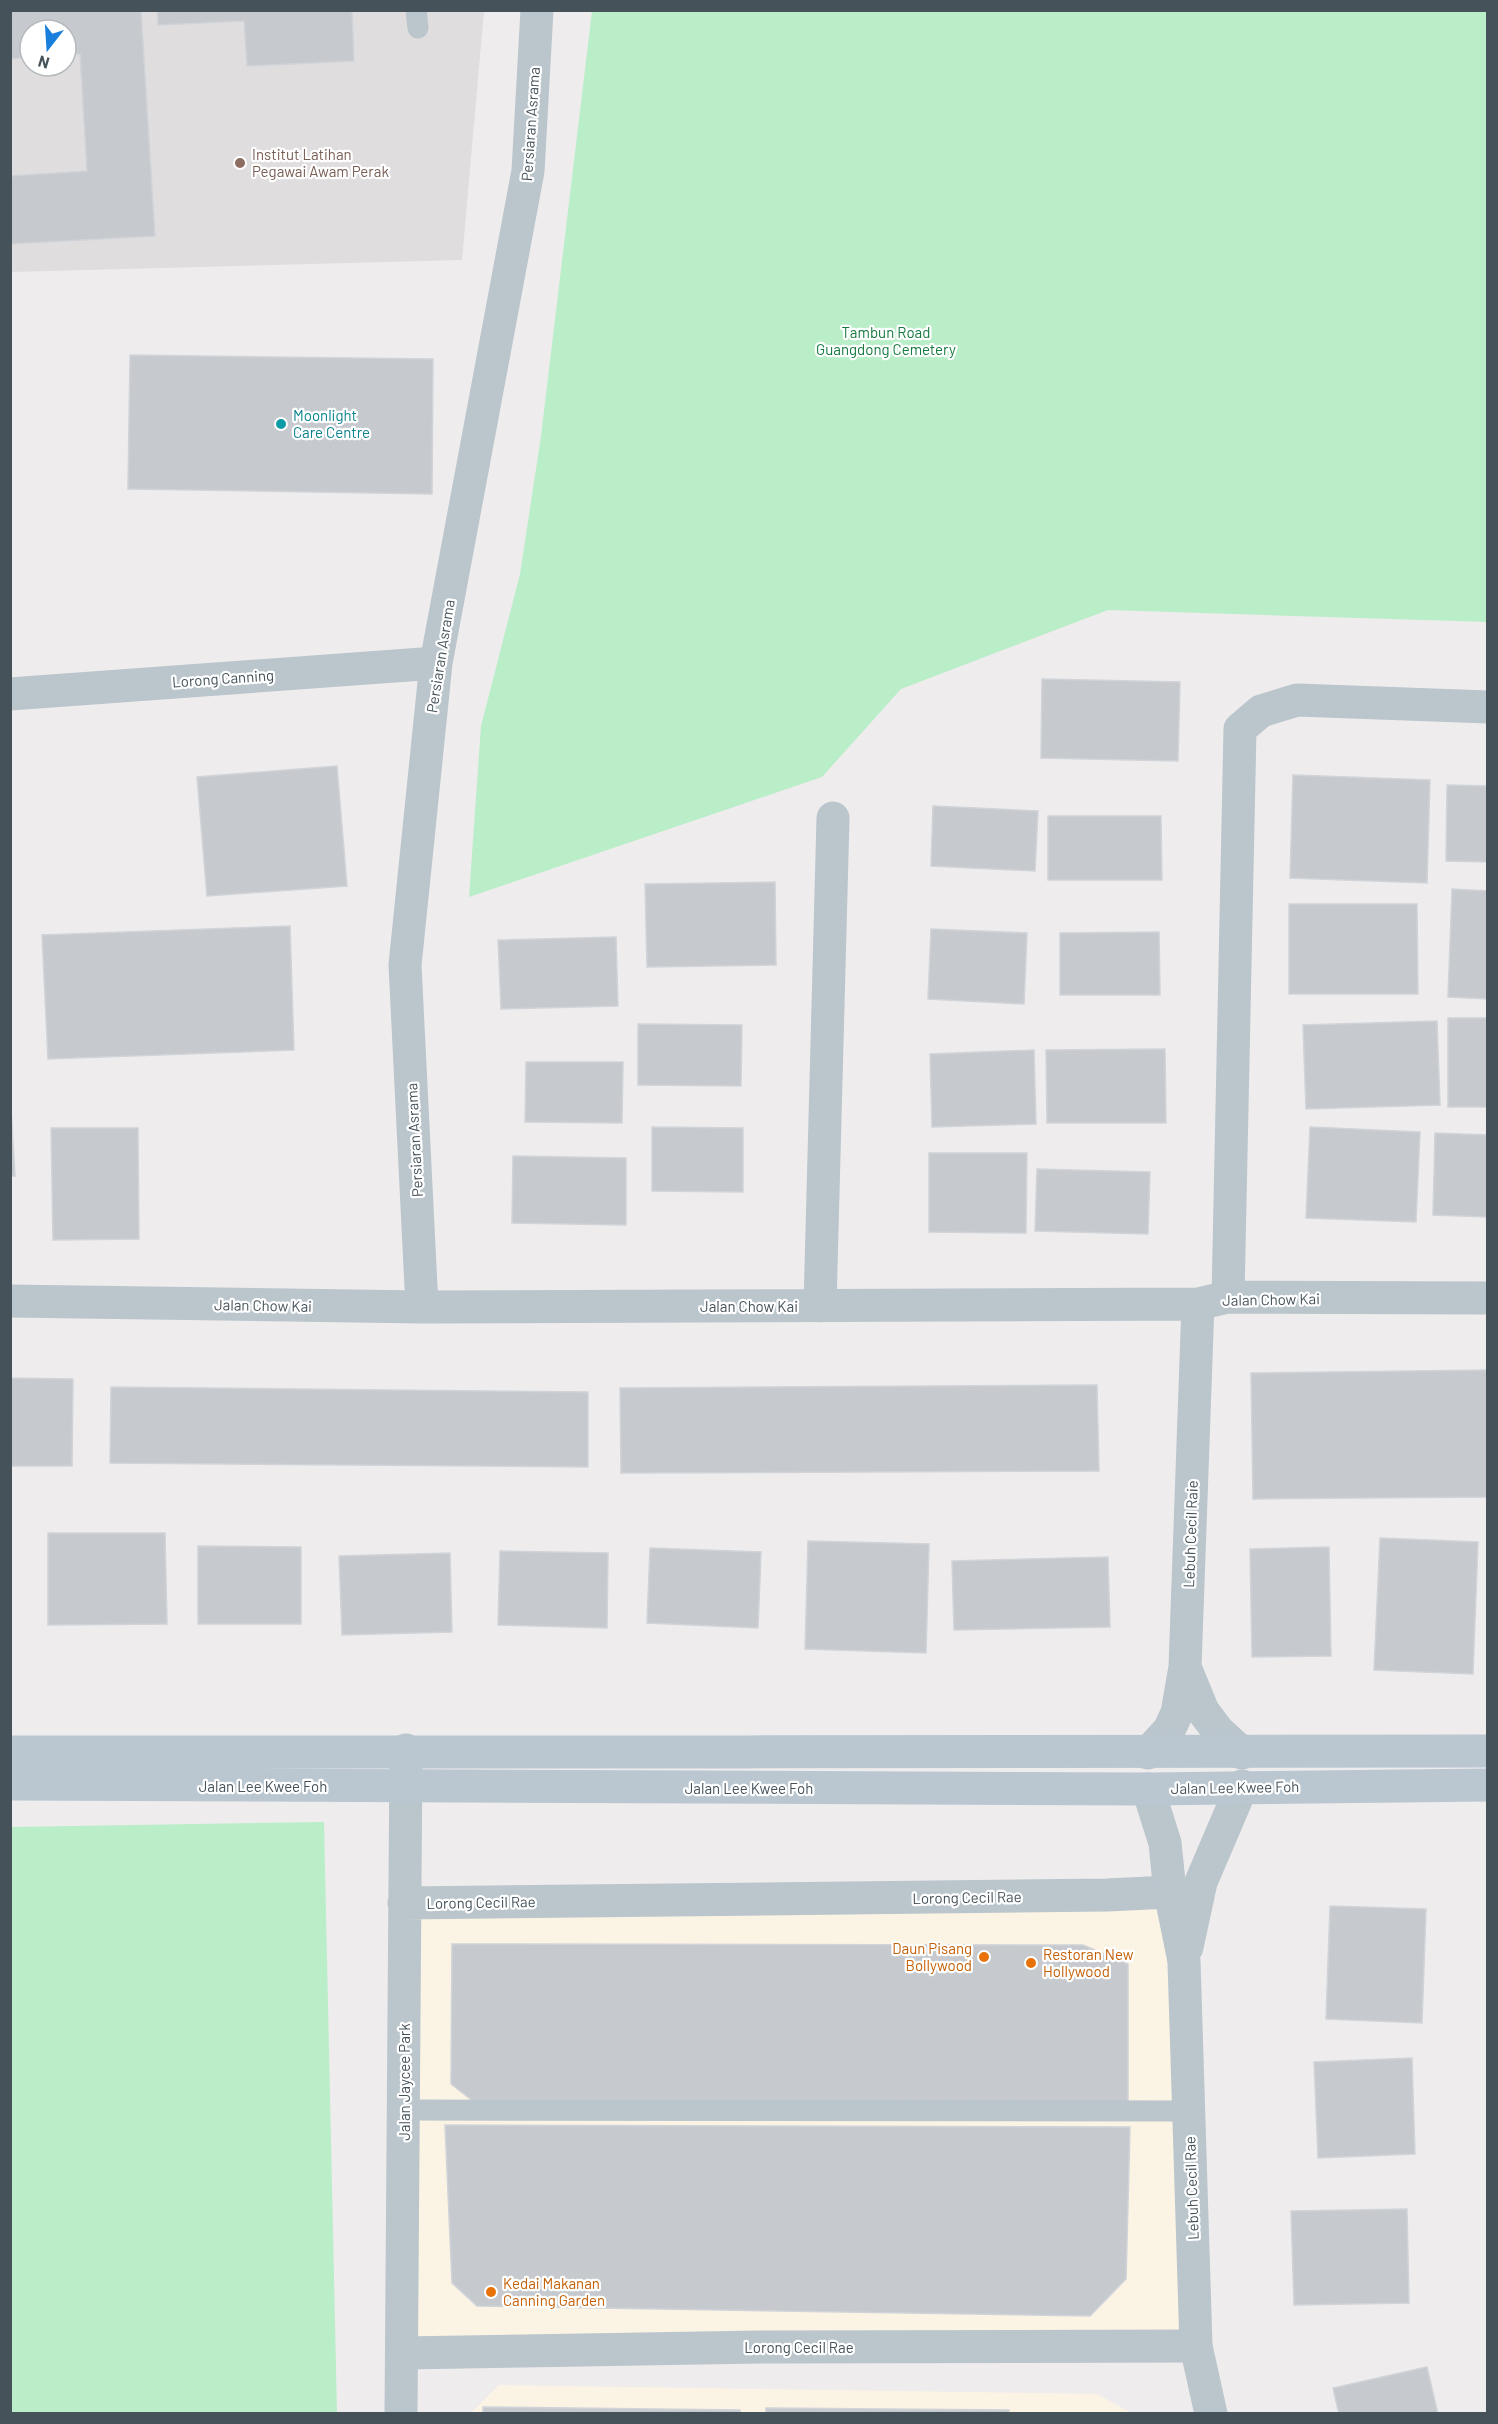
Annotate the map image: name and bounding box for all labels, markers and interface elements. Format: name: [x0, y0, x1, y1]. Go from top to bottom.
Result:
north arrow: [18, 18, 78, 78]
text: N: [36, 52, 51, 73]
street label: Persiaran Asrama: [517, 66, 543, 182]
place label: Institut Latihan Pegawai Awam Perak: [252, 145, 389, 180]
marker: Institut Latihan Pegawai Awam Perak: [233, 156, 247, 170]
park label: Tambun Road Guangdong Cemetery: [816, 323, 956, 358]
place label: Moonlight Care Centre: [293, 406, 370, 441]
marker: Moonlight Care Centre: [274, 417, 288, 431]
street label: Persiaran Asrama: [422, 598, 458, 714]
street label: Lorong Canning: [171, 665, 275, 691]
street label: Persiaran Asrama: [402, 1082, 426, 1198]
street label: Jalan Chow Kai: [1222, 1289, 1320, 1309]
street label: Jalan Chow Kai: [214, 1295, 312, 1315]
street label: Jalan Chow Kai: [700, 1297, 798, 1315]
street label: Lebuh Cecil Raie: [1179, 1480, 1201, 1588]
street label: Jalan Lee Kwee Foh: [199, 1777, 327, 1795]
street label: Jalan Lee Kwee Foh: [1171, 1777, 1299, 1797]
street label: Jalan Lee Kwee Foh: [685, 1779, 813, 1797]
street label: Lorong Cecil Rae: [912, 1887, 1022, 1907]
street label: Lorong Cecil Rae: [426, 1892, 536, 1912]
place label: Daun Pisang Bollywood: [892, 1939, 972, 1974]
place label: Restoran New Hollywood: [1043, 1945, 1134, 1980]
marker: Daun Pisang Bollywood: [977, 1950, 991, 1964]
marker: Restoran New Hollywood: [1024, 1956, 1038, 1970]
street label: Jalan Jaycee Park: [395, 2023, 413, 2141]
street label: Lebuh Cecil Rae: [1180, 2136, 1202, 2240]
place label: Kedai Makanan Canning Garden: [503, 2274, 605, 2309]
marker: Kedai Makanan Canning Garden: [484, 2285, 498, 2299]
street label: Lorong Cecil Rae: [744, 2338, 854, 2356]

